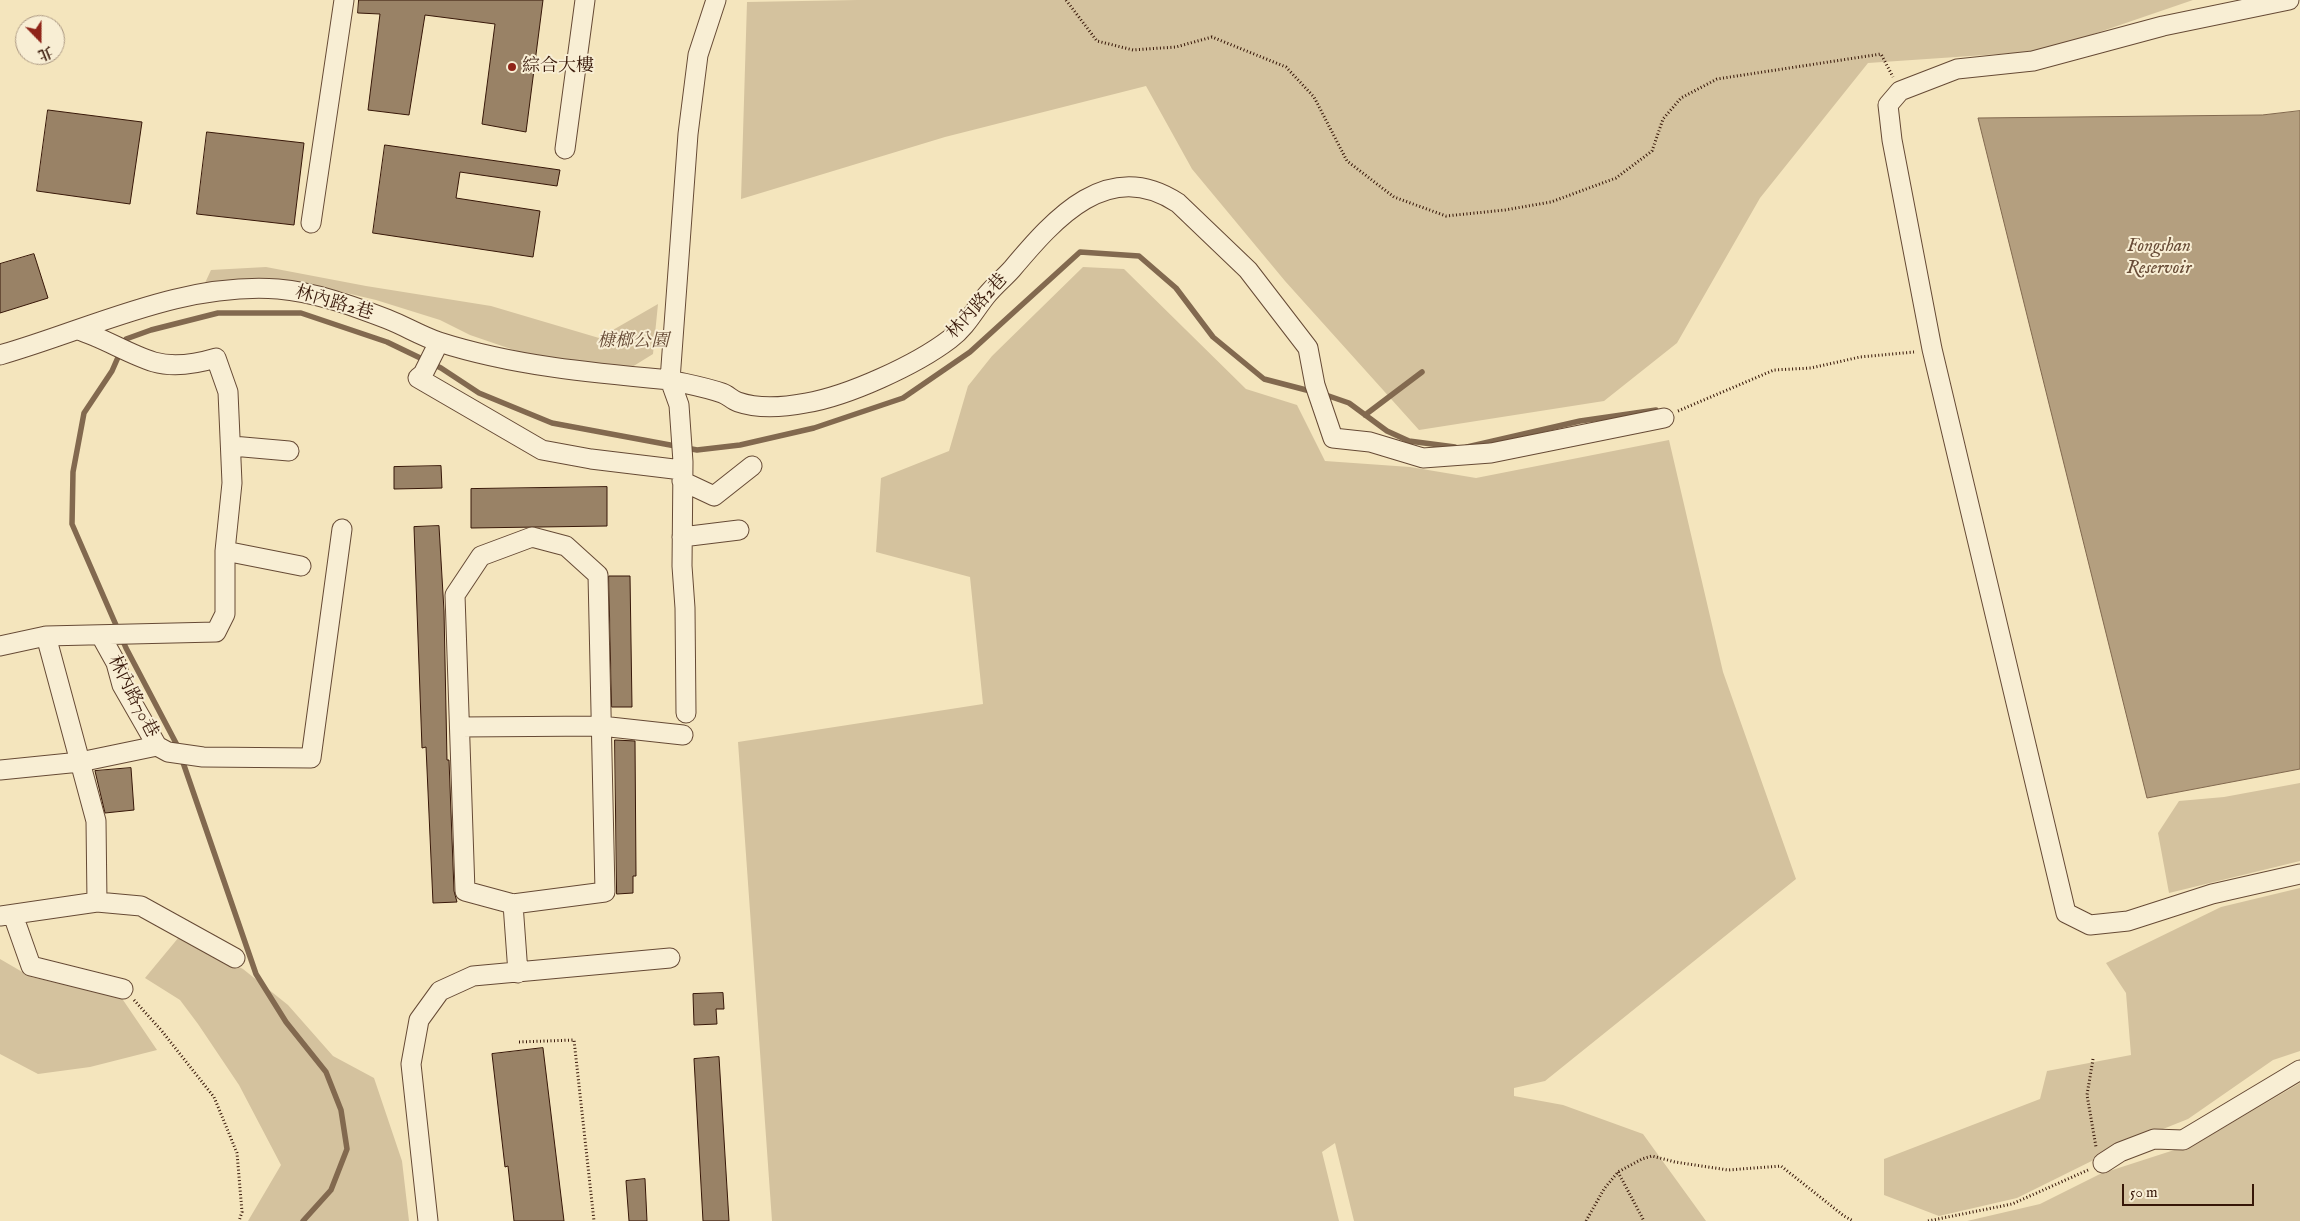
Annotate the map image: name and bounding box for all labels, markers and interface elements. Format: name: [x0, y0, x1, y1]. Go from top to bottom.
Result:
north arrow: [15, 15, 65, 65]
text: 北: [35, 42, 55, 64]
place label: 綜合大樓: [522, 56, 594, 78]
marker: 綜合大樓: [506, 61, 518, 73]
water label: Fongshan Reservoir: [2127, 236, 2191, 280]
street label: 林內路2巷: [943, 270, 1013, 344]
street label: 林內路2巷: [292, 283, 376, 325]
park label: 槺榔公園: [597, 331, 669, 353]
street label: 林內路70巷: [102, 652, 162, 742]
scale bar: [2125, 1174, 2258, 1206]
text: 50 m: [2130, 1183, 2158, 1202]

